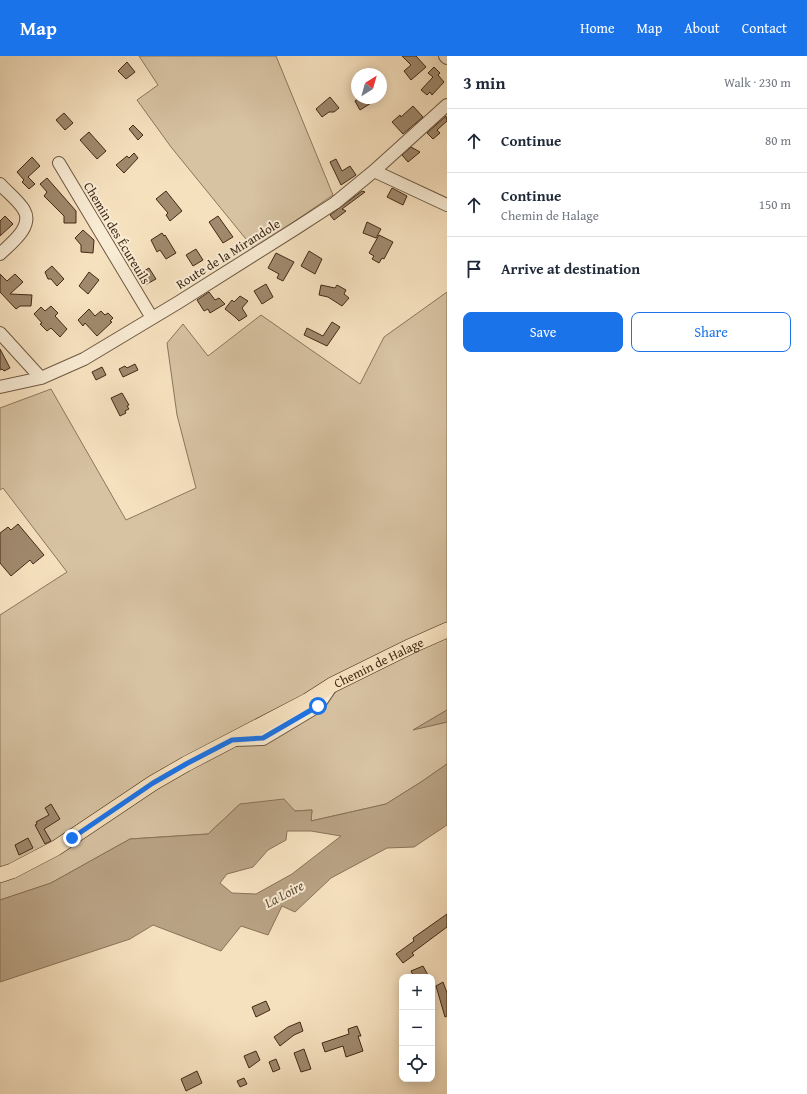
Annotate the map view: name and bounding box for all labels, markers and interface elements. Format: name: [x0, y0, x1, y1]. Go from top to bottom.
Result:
text: Map: [20, 14, 57, 42]
text: Home: [580, 18, 615, 38]
text: Map: [637, 18, 662, 38]
text: About: [684, 18, 720, 38]
text: Contact: [742, 18, 787, 38]
north arrow: [351, 68, 387, 104]
text: 3 min: [463, 70, 505, 95]
text: Walk · 230 m: [724, 73, 791, 92]
icon: ahead: [463, 130, 485, 152]
text: Continue: [501, 130, 562, 151]
text: 80 m: [765, 131, 791, 150]
street label: Chemin des Écureuils: [79, 178, 155, 288]
text: Continue: [501, 185, 562, 206]
icon: ahead: [463, 194, 485, 216]
text: 150 m: [759, 195, 791, 214]
text: Chemin de Halage: [501, 206, 599, 225]
street label: Route de la Mirandole: [172, 214, 284, 294]
icon: arrive: [463, 258, 485, 280]
text: Arrive at destination: [501, 258, 640, 279]
button: Save: [463, 312, 623, 352]
button: Share: [631, 312, 791, 352]
street label: Chemin de Halage: [330, 632, 426, 692]
route start: [309, 697, 327, 715]
route end: [63, 829, 81, 847]
water label: La Loire: [260, 875, 308, 913]
map controls: [399, 974, 435, 1082]
button: +: [399, 974, 435, 1010]
button: −: [399, 1010, 435, 1046]
button: locate: [399, 1046, 435, 1082]

